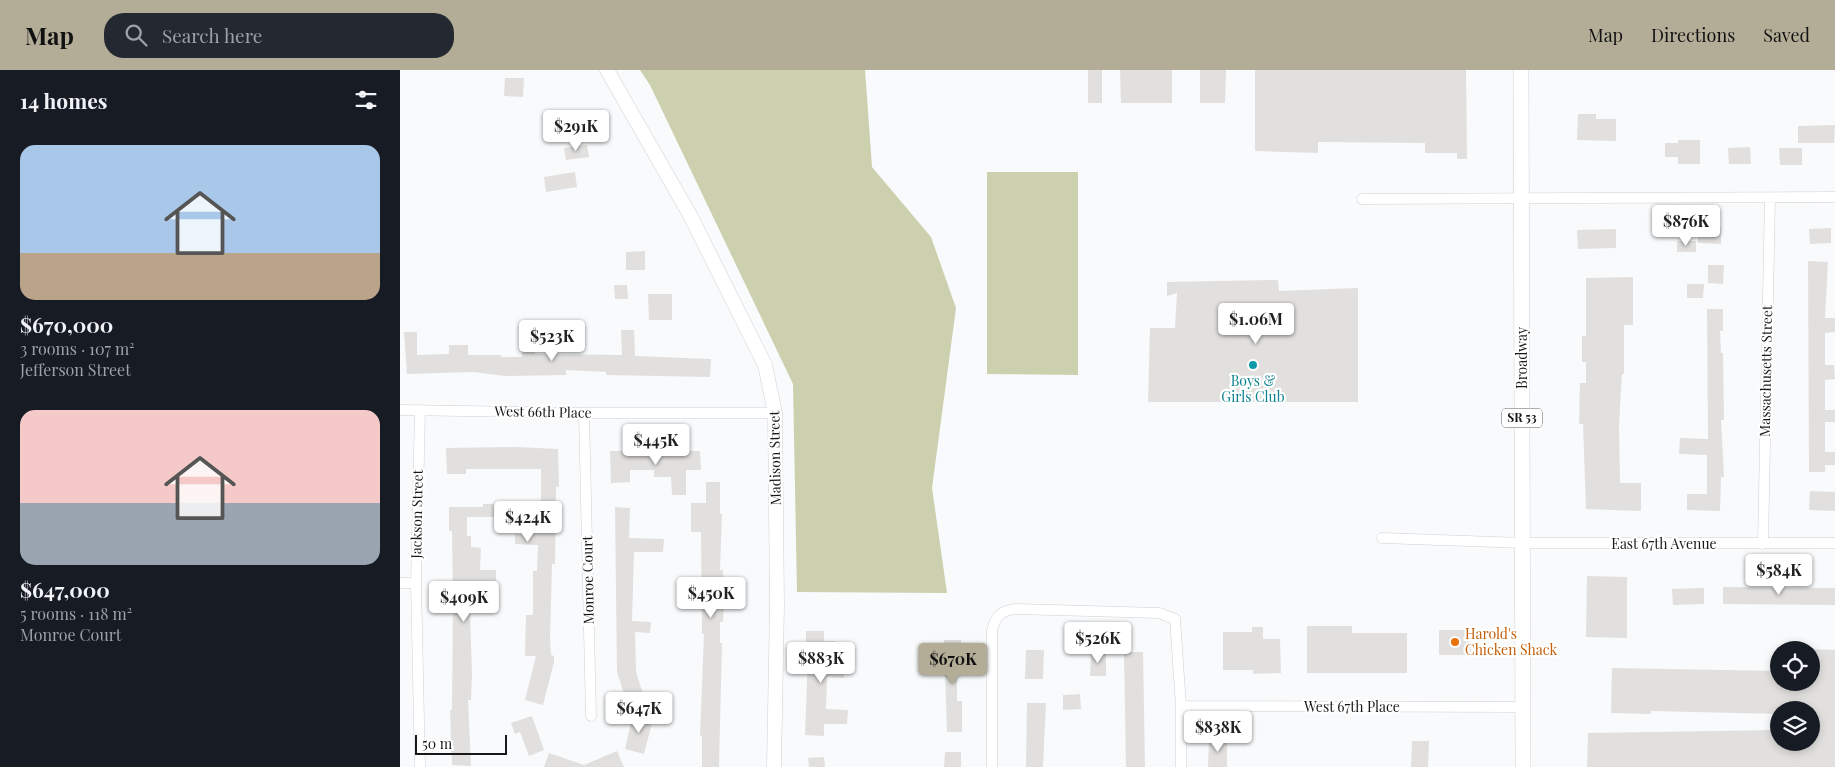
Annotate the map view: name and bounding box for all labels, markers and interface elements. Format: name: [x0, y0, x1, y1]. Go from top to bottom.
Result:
search box: [104, 13, 454, 58]
text: Map: [25, 19, 74, 51]
icon: search: [122, 21, 150, 49]
text: Search here: [162, 22, 262, 48]
text: Map: [1588, 23, 1623, 47]
text: Directions: [1651, 23, 1735, 47]
text: Saved: [1763, 23, 1810, 47]
text: 14 homes: [20, 86, 107, 114]
icon: filters: [352, 86, 380, 114]
pin: $291K: [541, 109, 611, 152]
text: $291K: [554, 115, 598, 136]
icon: home: [155, 178, 245, 268]
pin: $876K: [1651, 204, 1721, 247]
text: $876K: [1663, 210, 1709, 231]
pin: $1.06M: [1215, 302, 1297, 345]
street label: Massachusetts Street: [1755, 304, 1776, 437]
text: $1.06M: [1229, 308, 1283, 329]
text: $670,000: [20, 310, 113, 338]
pin: $523K: [517, 320, 587, 362]
text: $523K: [530, 325, 574, 346]
street label: Broadway: [1512, 327, 1531, 389]
text: 3 rooms · 107 m²: [20, 338, 135, 359]
text: Jefferson Street: [20, 359, 131, 380]
marker: Boys & Girls Club: [1247, 359, 1259, 371]
place label: Boys & Girls Club: [1221, 371, 1285, 406]
street label: West 66th Place: [493, 401, 592, 422]
road number: SR 53: [1502, 408, 1542, 428]
street label: Madison Street: [764, 409, 785, 506]
pin: $445K: [621, 424, 691, 466]
text: $445K: [634, 429, 678, 450]
icon: home: [155, 443, 245, 533]
street label: Jackson Street: [406, 468, 427, 560]
pin: $424K: [493, 500, 563, 543]
text: $424K: [505, 506, 551, 527]
street label: Monroe Court: [577, 534, 598, 625]
street label: East 67th Avenue: [1611, 534, 1717, 553]
pin: $584K: [1744, 554, 1814, 596]
text: $584K: [1756, 559, 1802, 580]
text: $647,000: [20, 575, 110, 603]
pin: $450K: [676, 576, 746, 619]
pin: $409K: [429, 580, 499, 623]
text: $450K: [688, 582, 734, 603]
text: $409K: [440, 586, 488, 607]
text: 5 rooms · 118 m²: [20, 603, 132, 624]
pin: $526K: [1063, 622, 1133, 664]
text: Monroe Court: [20, 624, 121, 645]
place label: Harold's Chicken Shack: [1465, 624, 1558, 659]
text: $526K: [1075, 627, 1121, 648]
marker: Harold's Chicken Shack: [1449, 636, 1461, 648]
map controls: [1770, 641, 1820, 751]
button: locate: [1770, 641, 1820, 691]
pin: $883K: [786, 642, 856, 684]
pin: $670K: [918, 642, 988, 685]
text: $883K: [798, 647, 844, 668]
text: $670K: [929, 648, 977, 669]
pin: $647K: [604, 692, 674, 734]
text: $647K: [616, 697, 662, 718]
street label: West 67th Place: [1303, 697, 1400, 716]
button: layers: [1770, 701, 1820, 751]
pin: $838K: [1183, 710, 1253, 753]
text: $838K: [1195, 716, 1241, 737]
scale bar: [415, 732, 508, 755]
text: 50 m: [422, 734, 452, 753]

